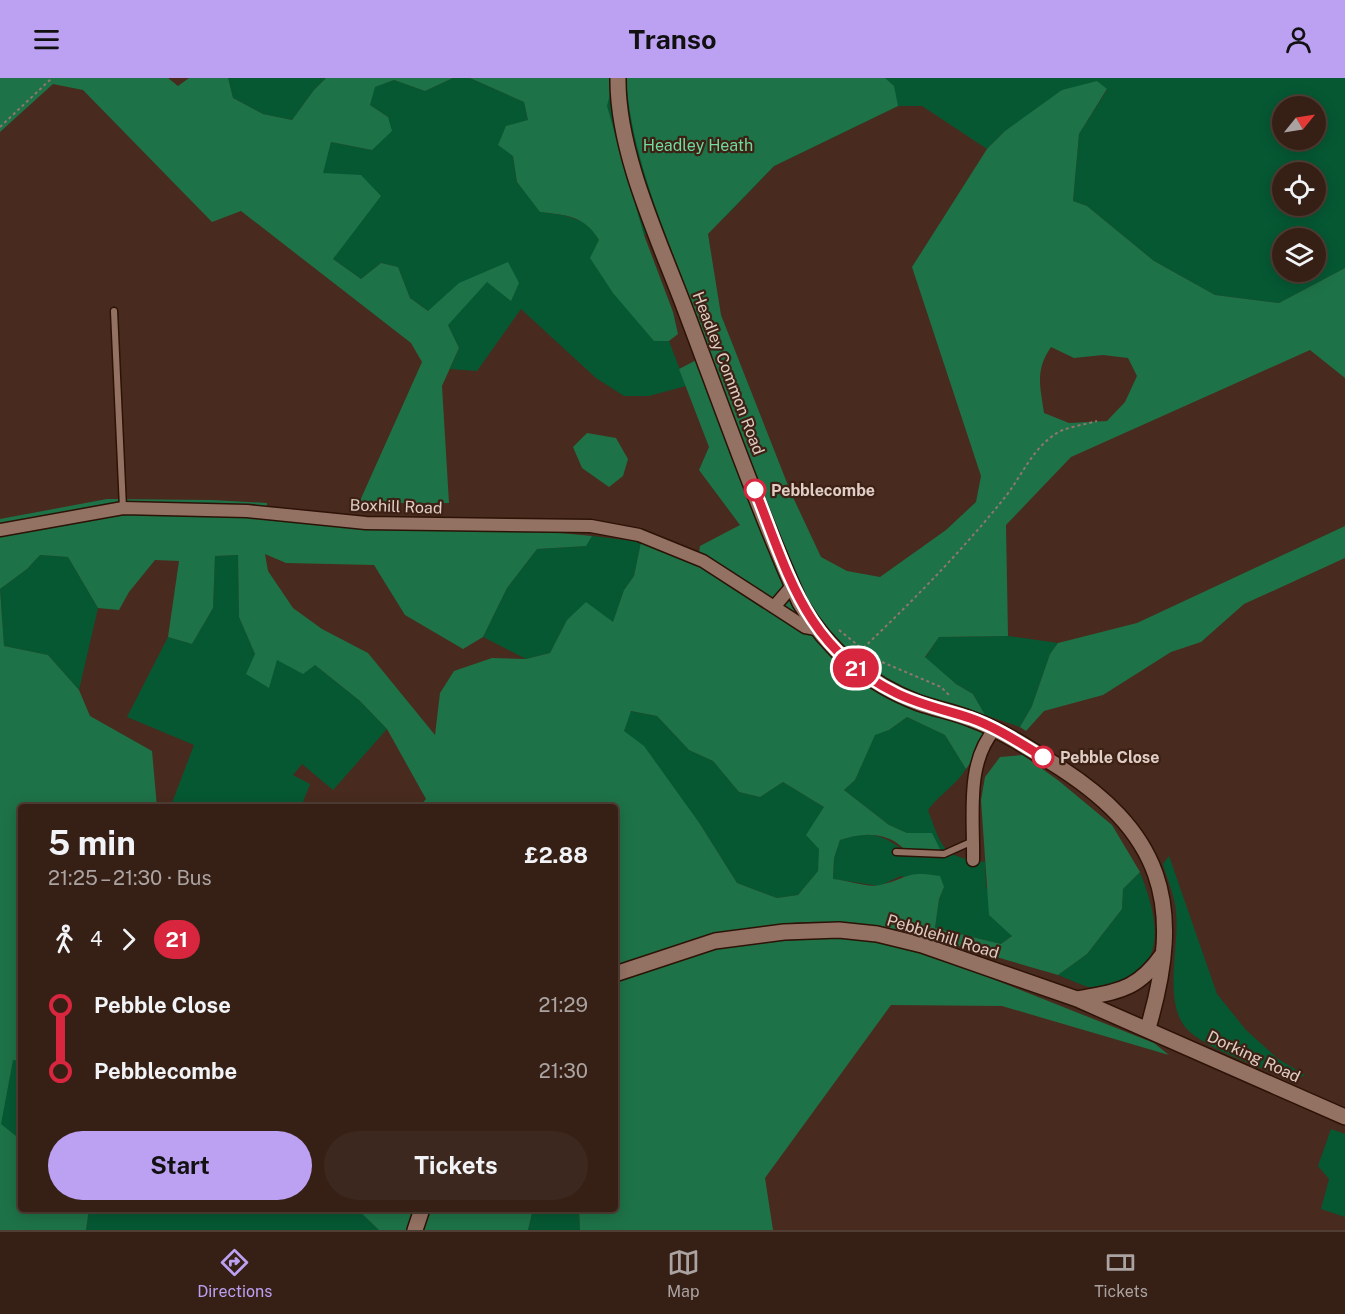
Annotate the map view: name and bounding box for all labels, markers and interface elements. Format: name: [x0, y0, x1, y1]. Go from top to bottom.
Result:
icon: menu: [30, 23, 63, 56]
text: Transo: [629, 23, 716, 55]
icon: person: [1282, 23, 1315, 56]
north arrow: [1272, 96, 1326, 150]
map controls: [1272, 96, 1326, 282]
park label: Headley Heath: [643, 136, 753, 155]
button: locate: [1272, 162, 1326, 216]
button: layers: [1272, 228, 1326, 282]
street label: Headley Common Road: [689, 289, 768, 457]
marker: Pebblecombe: [744, 479, 766, 501]
place label: Pebblecombe: [771, 481, 875, 500]
street label: Boxhill Road: [349, 495, 443, 518]
line badge: 21: [829, 648, 883, 688]
text: 21: [845, 656, 867, 681]
marker: Pebble Close: [1032, 746, 1054, 768]
place label: Pebble Close: [1060, 748, 1160, 767]
text: 5 min: [48, 824, 136, 862]
text: £2.88: [524, 842, 588, 868]
text: 21:25 – 21:30 · Bus: [48, 866, 212, 890]
street label: Pebblehill Road: [884, 910, 1001, 963]
icon: walk: [48, 923, 81, 956]
icon: forward: [112, 923, 145, 956]
text: 4: [90, 927, 103, 951]
text: 21: [166, 927, 188, 952]
text: Pebble Close: [94, 992, 231, 1018]
text: 21:29: [539, 993, 588, 1017]
street label: Dorking Road: [1204, 1027, 1303, 1086]
text: Pebblecombe: [94, 1058, 237, 1084]
text: 21:30: [539, 1059, 588, 1083]
button: Start: [48, 1131, 312, 1200]
button: Tickets: [324, 1131, 588, 1200]
tab: Directions: [197, 1246, 272, 1301]
tab: Map: [667, 1246, 700, 1301]
tab: Tickets: [1094, 1246, 1148, 1301]

